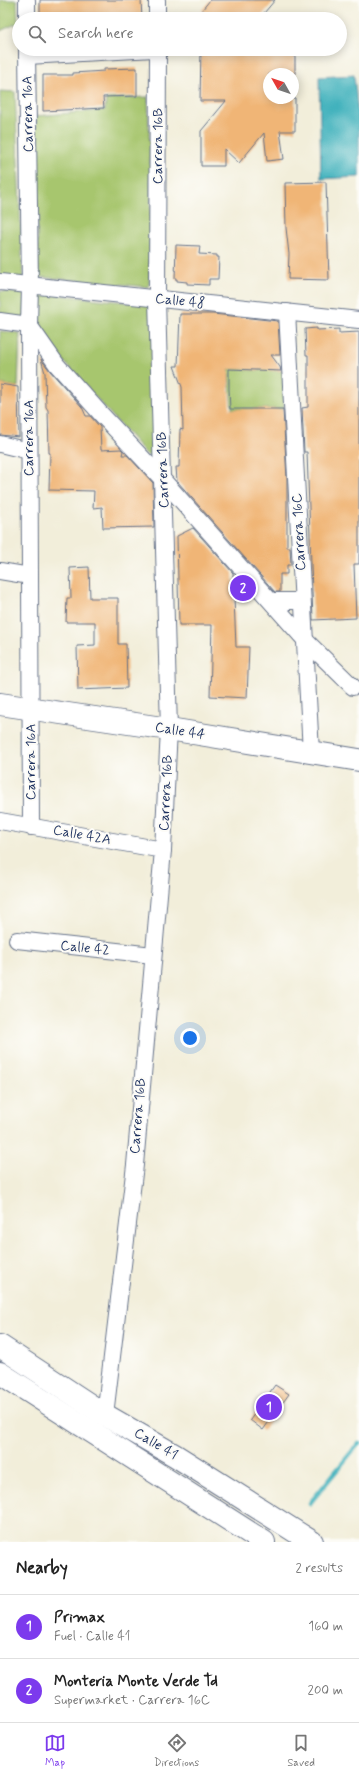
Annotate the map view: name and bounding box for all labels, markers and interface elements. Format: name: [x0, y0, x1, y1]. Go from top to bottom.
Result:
search box: [12, 12, 347, 56]
icon: search: [26, 23, 48, 45]
text: Search here: [58, 24, 134, 44]
north arrow: [263, 68, 299, 104]
street label: Carrera 16A: [18, 76, 38, 152]
street label: Carrera 16B: [149, 108, 167, 184]
street label: Calle 48: [154, 289, 206, 313]
street label: Carrera 16A: [20, 400, 38, 476]
street label: Carrera 16B: [153, 431, 173, 508]
street label: Carrera 16C: [288, 493, 310, 571]
pin: 2: [230, 573, 256, 603]
street label: Calle 44: [154, 718, 207, 744]
street label: Carrera 16A: [22, 724, 40, 800]
street label: Carrera 16B: [155, 754, 177, 832]
street label: Calle 42A: [52, 821, 112, 849]
street label: Calle 42: [59, 936, 111, 960]
your location: [180, 1028, 200, 1048]
street label: Carrera 16B: [126, 1077, 150, 1155]
pin: 1: [256, 1392, 282, 1422]
street label: Calle 41: [131, 1424, 181, 1464]
text: Nearby: [16, 1557, 68, 1579]
text: 2 results: [296, 1560, 343, 1577]
text: Primax: [54, 1608, 105, 1628]
text: 1: [26, 1618, 32, 1635]
text: 160 m: [308, 1618, 343, 1635]
text: Fuel · Calle 41: [54, 1628, 130, 1645]
text: Monteria Monte Verde Td: [54, 1672, 218, 1692]
text: 2: [26, 1682, 32, 1699]
text: 200 m: [308, 1682, 343, 1699]
text: Supermarket · Carrera 16C: [54, 1692, 210, 1709]
tab: Map: [44, 1732, 66, 1770]
tab: Directions: [154, 1732, 199, 1770]
tab: Saved: [287, 1732, 315, 1770]

